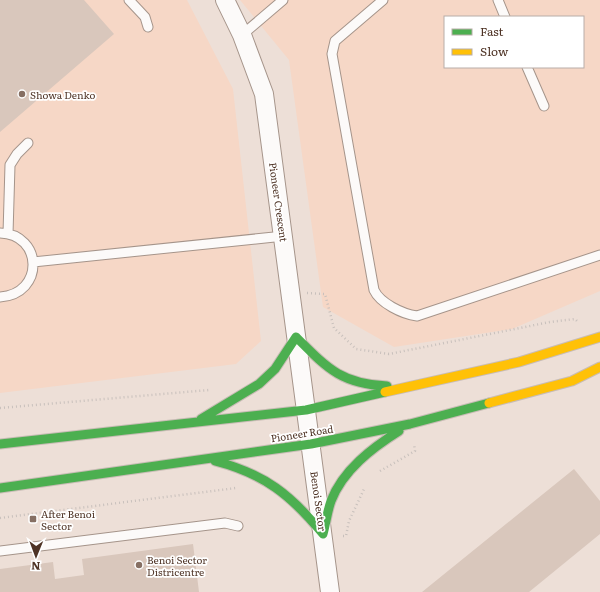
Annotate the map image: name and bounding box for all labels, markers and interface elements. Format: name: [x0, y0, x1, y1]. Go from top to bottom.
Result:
legend: [444, 16, 584, 68]
text: Fast: [480, 22, 504, 40]
text: Slow: [480, 42, 509, 60]
place label: Showa Denko: [30, 87, 96, 102]
marker: Showa Denko: [17, 89, 27, 99]
street label: Pioneer Crescent: [266, 161, 292, 243]
street label: Pioneer Road: [270, 421, 334, 445]
street label: Benoi Sector: [307, 470, 331, 532]
place label: After Benoi Sector: [41, 506, 96, 533]
marker: After Benoi Sector: [28, 514, 38, 524]
north arrow: [16, 536, 56, 576]
place label: Benoi Sector Districentre: [147, 552, 207, 579]
text: N: [31, 559, 41, 575]
marker: Benoi Sector Districentre: [134, 560, 144, 570]

